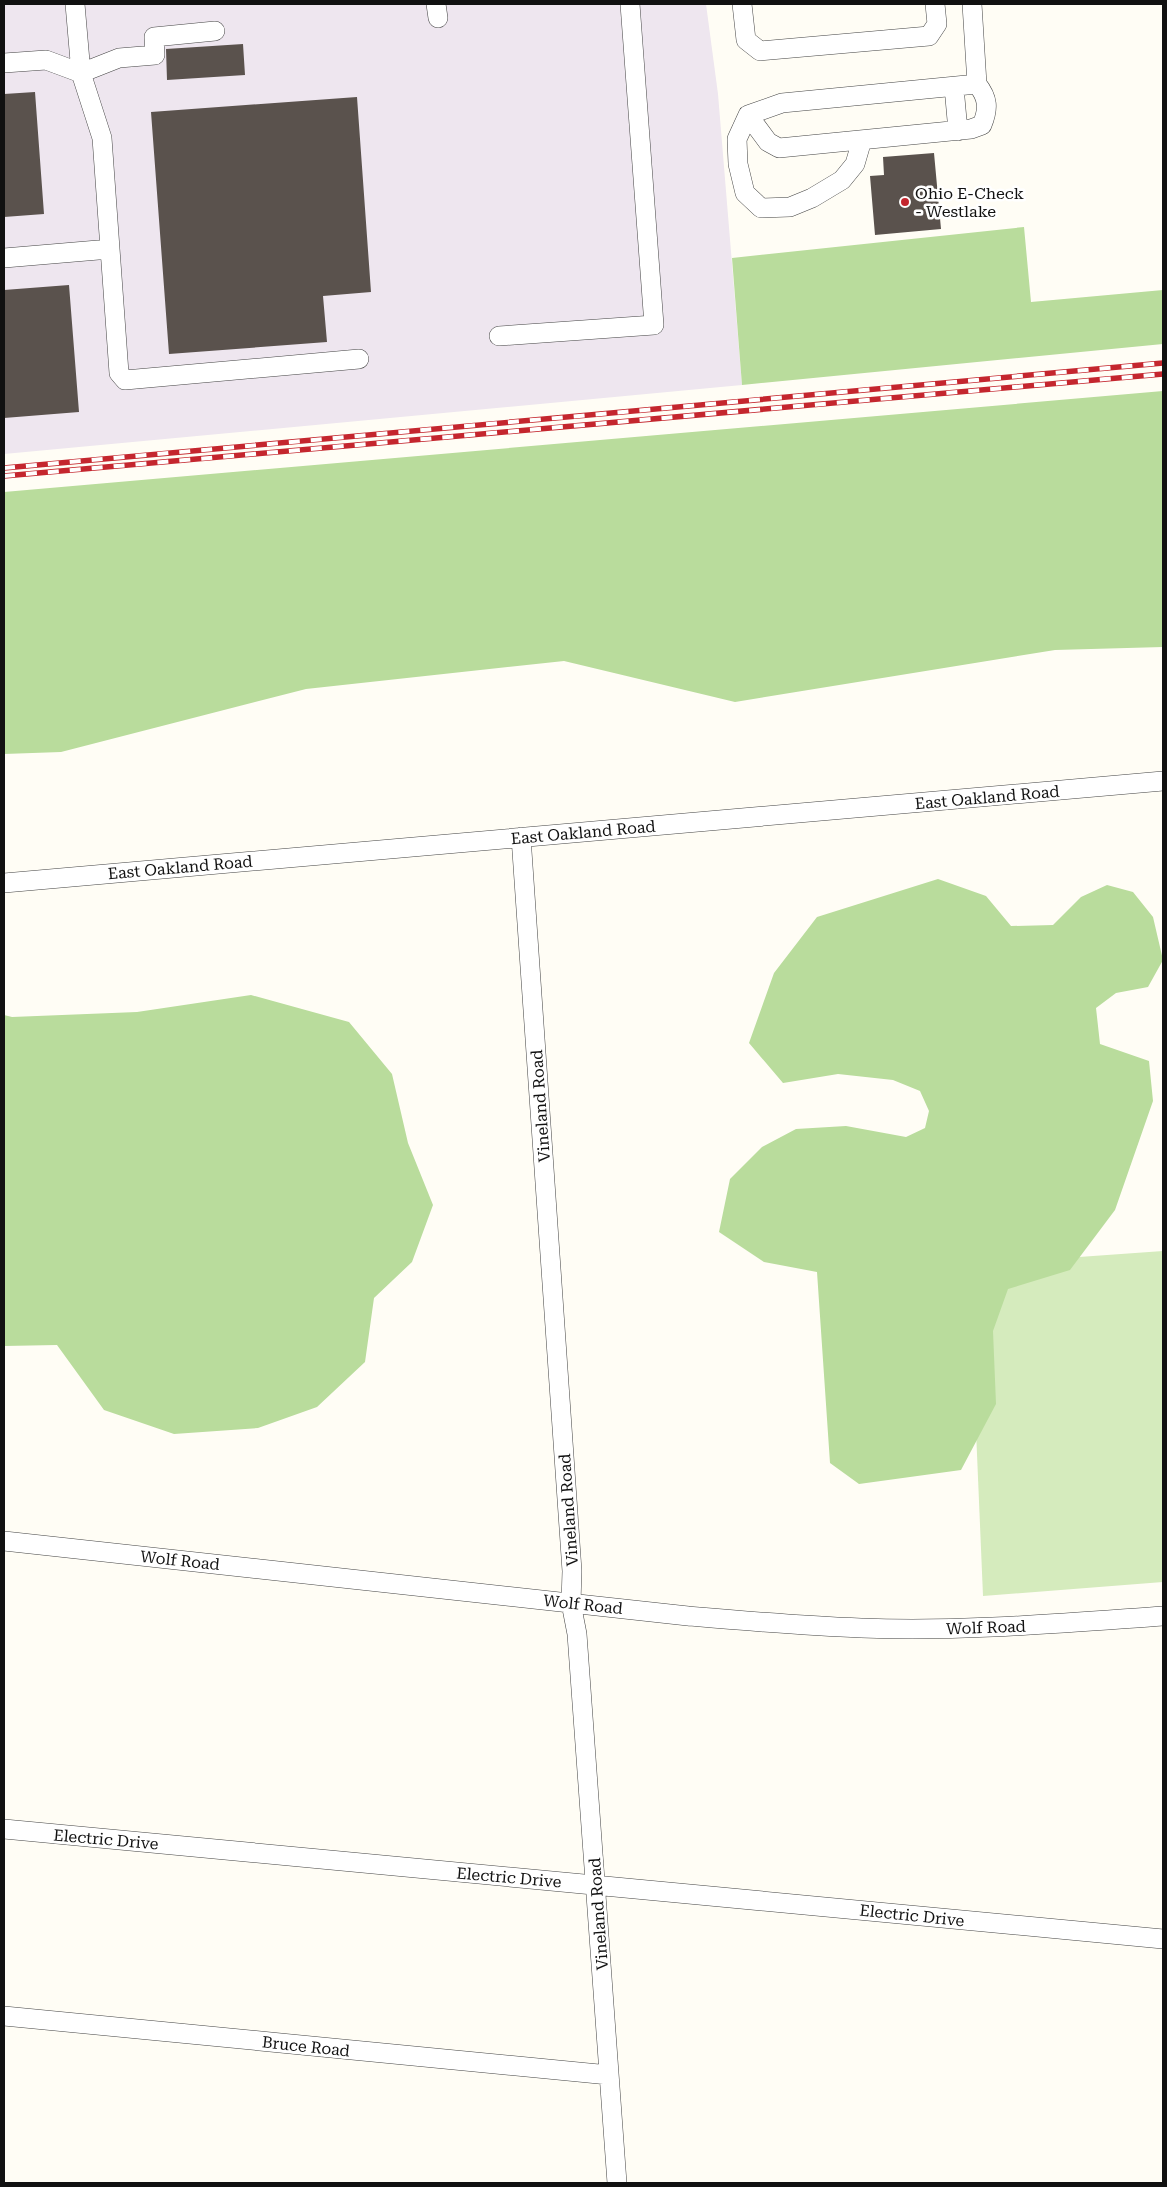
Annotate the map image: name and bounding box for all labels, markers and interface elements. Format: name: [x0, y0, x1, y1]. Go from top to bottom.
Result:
place label: Ohio E-Check - Westlake: [915, 184, 1024, 221]
marker: Ohio E-Check - Westlake: [899, 196, 911, 208]
street label: East Oakland Road: [914, 782, 1060, 813]
street label: East Oakland Road: [510, 817, 656, 848]
street label: East Oakland Road: [107, 852, 253, 883]
street label: Vineland Road: [527, 1049, 554, 1163]
street label: Vineland Road: [555, 1453, 582, 1567]
street label: Wolf Road: [139, 1547, 221, 1574]
street label: Wolf Road: [542, 1591, 624, 1618]
street label: Wolf Road: [946, 1617, 1026, 1638]
street label: Electric Drive: [53, 1825, 160, 1854]
street label: Vineland Road: [585, 1857, 612, 1971]
street label: Electric Drive: [456, 1863, 563, 1892]
street label: Electric Drive: [859, 1901, 966, 1930]
street label: Bruce Road: [261, 2032, 351, 2061]

